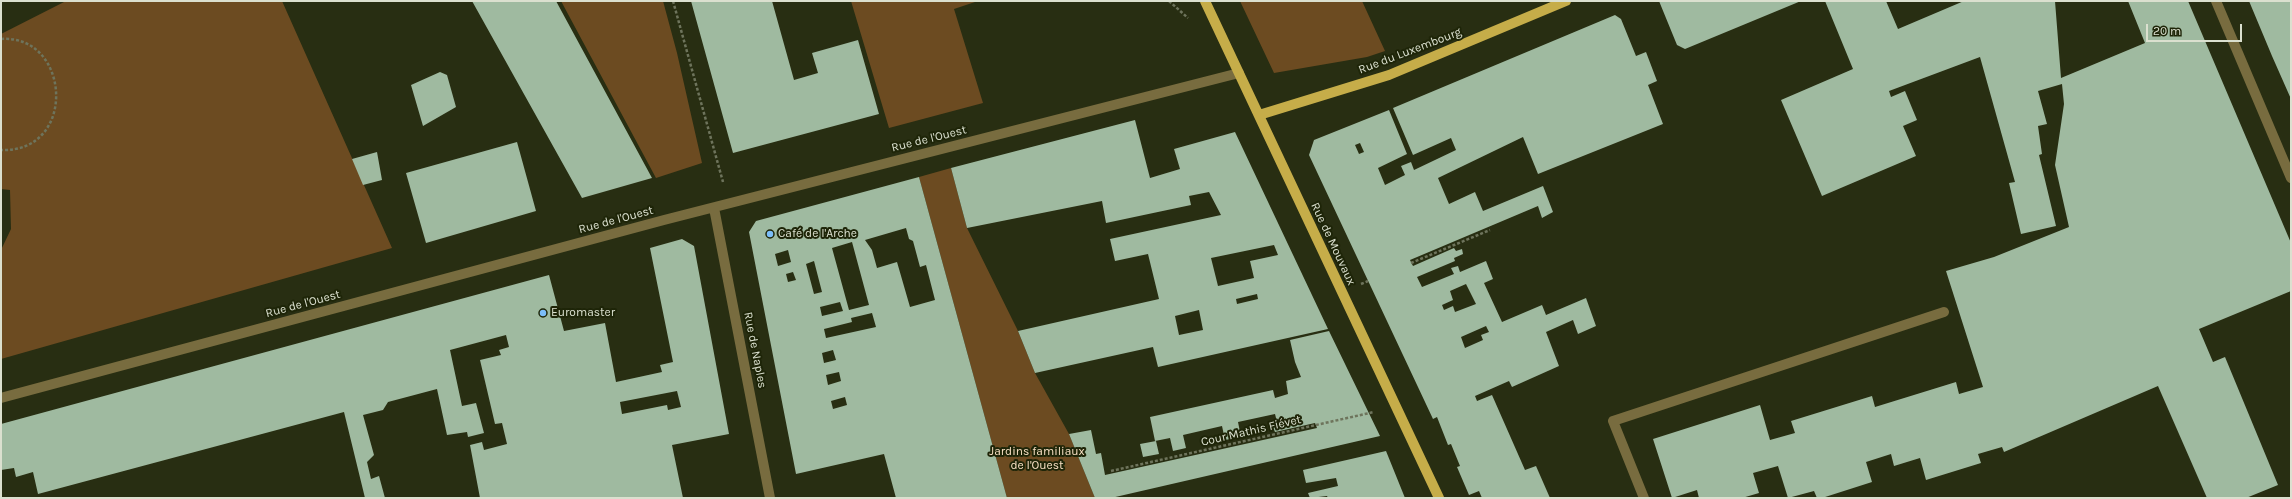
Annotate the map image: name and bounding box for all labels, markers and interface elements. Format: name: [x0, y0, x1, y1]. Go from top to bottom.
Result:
scale bar: [2148, 16, 2244, 42]
text: 20 m: [2153, 24, 2181, 38]
street label: Rue du Luxembourg: [1356, 25, 1464, 77]
street label: Rue de l'Ouest: [890, 123, 968, 155]
street label: Rue de Mouvaux: [1308, 200, 1358, 288]
street label: Rue de l'Ouest: [577, 203, 655, 237]
place label: Café de l'Arche: [778, 227, 857, 241]
marker: Café de l'Arche: [765, 229, 775, 239]
street label: Rue de l'Ouest: [264, 287, 342, 321]
place label: Euromaster: [551, 306, 615, 320]
marker: Euromaster: [538, 308, 548, 318]
street label: Rue de Naples: [741, 311, 769, 389]
street label: Cour Mathis Fiévet: [1200, 412, 1302, 450]
park label: Jardins familiaux de l'Ouest: [989, 445, 1085, 473]

